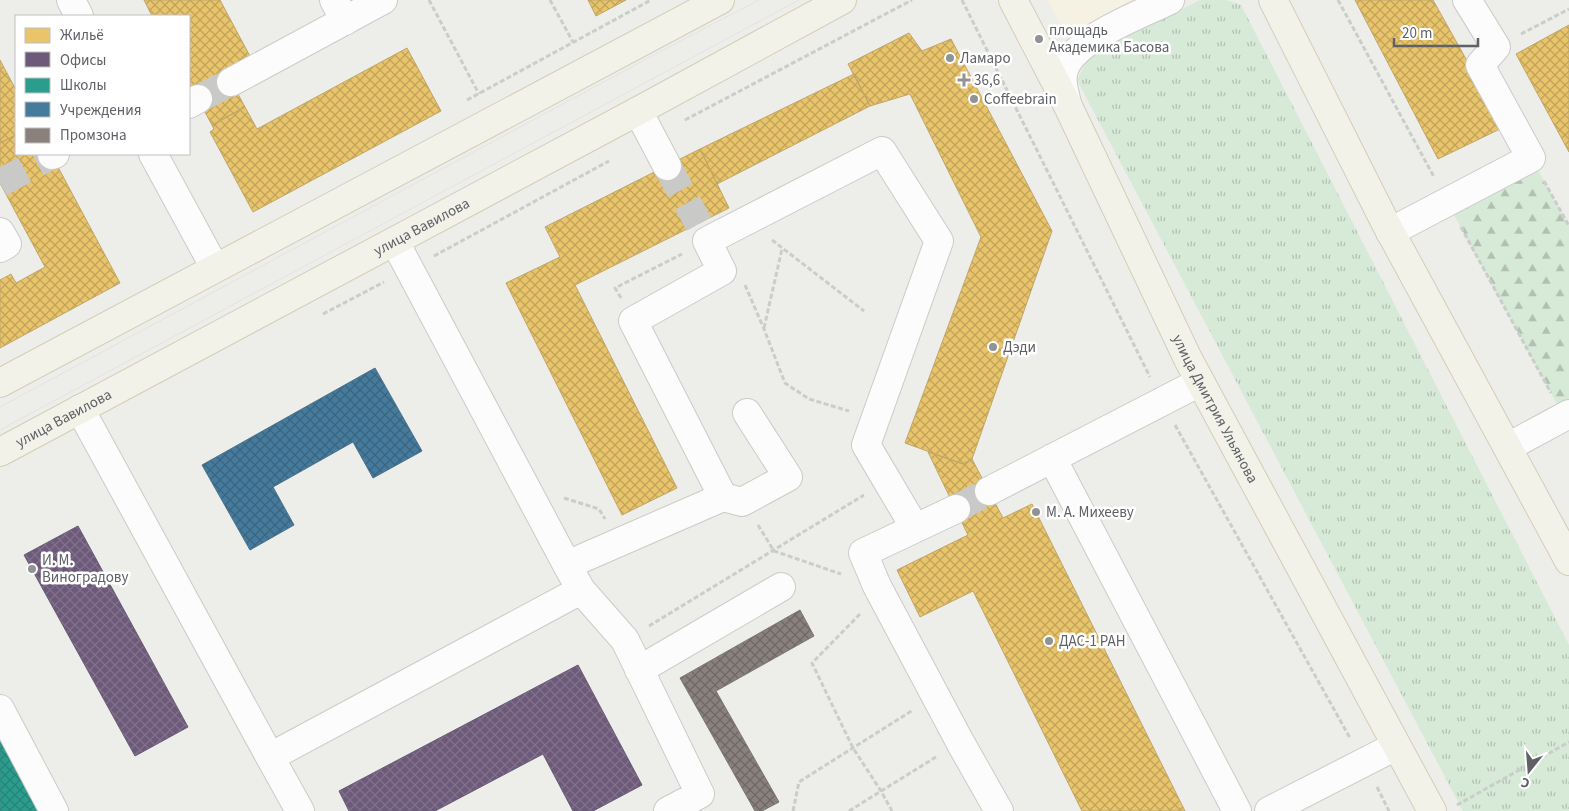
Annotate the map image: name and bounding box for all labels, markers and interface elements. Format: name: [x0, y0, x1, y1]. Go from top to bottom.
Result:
legend: [15, 15, 190, 155]
scale bar: [1394, 15, 1478, 47]
place label: площадь Академика Басова: [1049, 20, 1169, 58]
text: 20 m: [1402, 23, 1432, 44]
text: Жильё: [60, 25, 104, 46]
marker: площадь Академика Басова: [1033, 33, 1045, 45]
place label: Ламаро: [960, 48, 1011, 69]
text: Офисы: [60, 50, 106, 71]
marker: Ламаро: [944, 52, 956, 64]
place label: 36,6: [974, 70, 1000, 91]
marker: 36,6: [958, 74, 970, 86]
text: Школы: [60, 75, 107, 96]
place label: Coffeebrain: [984, 89, 1057, 110]
marker: Coffeebrain: [968, 93, 980, 105]
text: Учреждения: [60, 100, 141, 121]
text: Промзона: [60, 125, 127, 146]
street label: улица Вавилова: [370, 192, 473, 261]
street label: улица Дмитрия Ульянова: [1167, 331, 1263, 487]
place label: Дэди: [1003, 337, 1036, 358]
marker: Дэди: [987, 341, 999, 353]
street label: улица Вавилова: [12, 384, 115, 452]
place label: М. А. Михееву: [1046, 502, 1134, 523]
marker: М. А. Михееву: [1030, 506, 1042, 518]
place label: И. М. Виноградову: [42, 550, 128, 588]
marker: И. М. Виноградову: [26, 563, 38, 575]
place label: ДАС-1 РАН: [1059, 631, 1126, 652]
marker: ДАС-1 РАН: [1043, 635, 1055, 647]
north arrow: [1504, 746, 1554, 796]
text: С: [1519, 772, 1532, 793]

